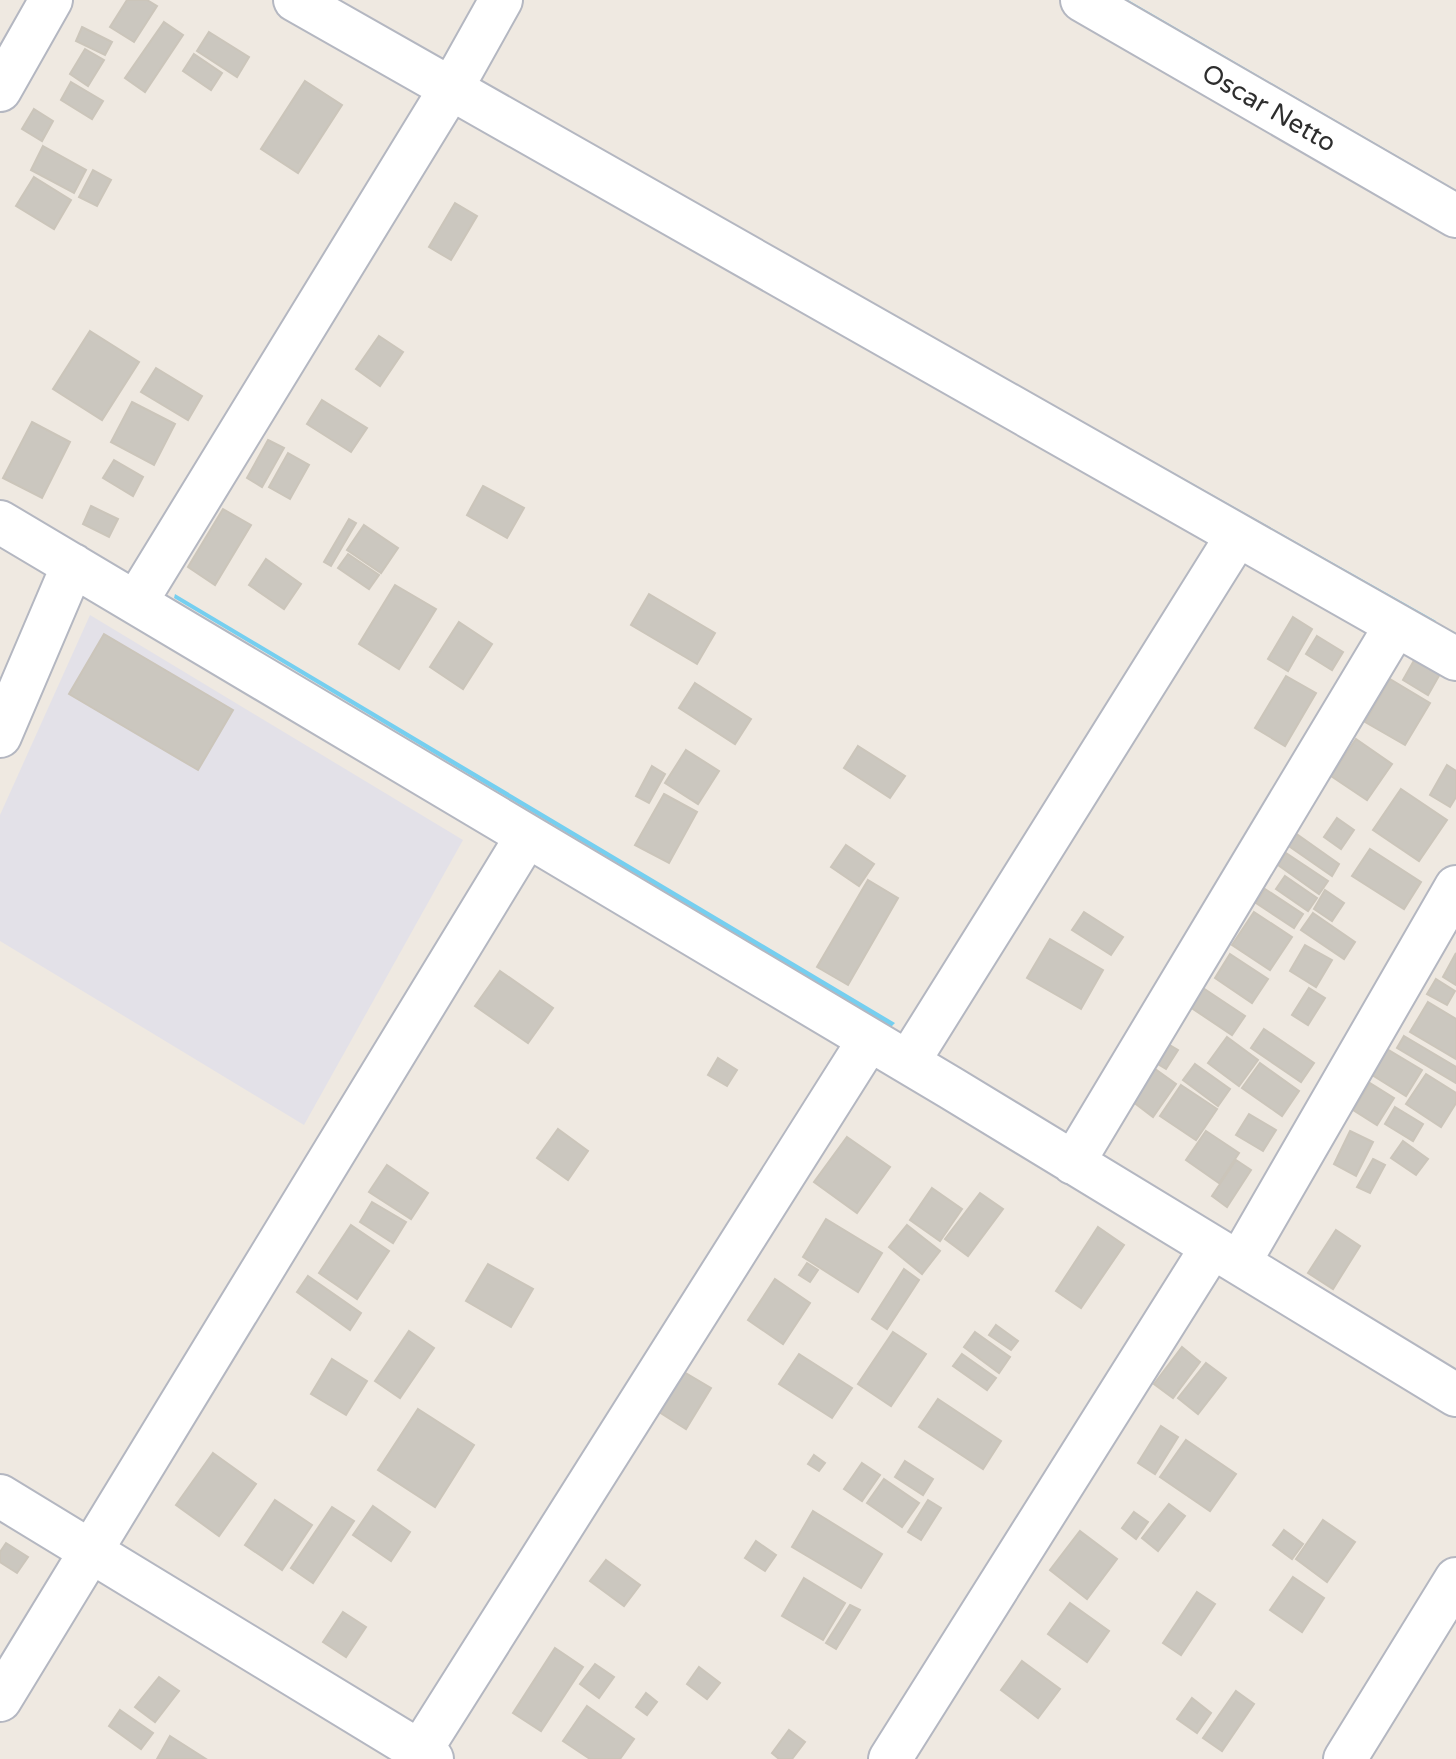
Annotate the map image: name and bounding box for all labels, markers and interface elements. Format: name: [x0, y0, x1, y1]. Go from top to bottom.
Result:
street label: Oscar Netto: [1197, 57, 1341, 159]

